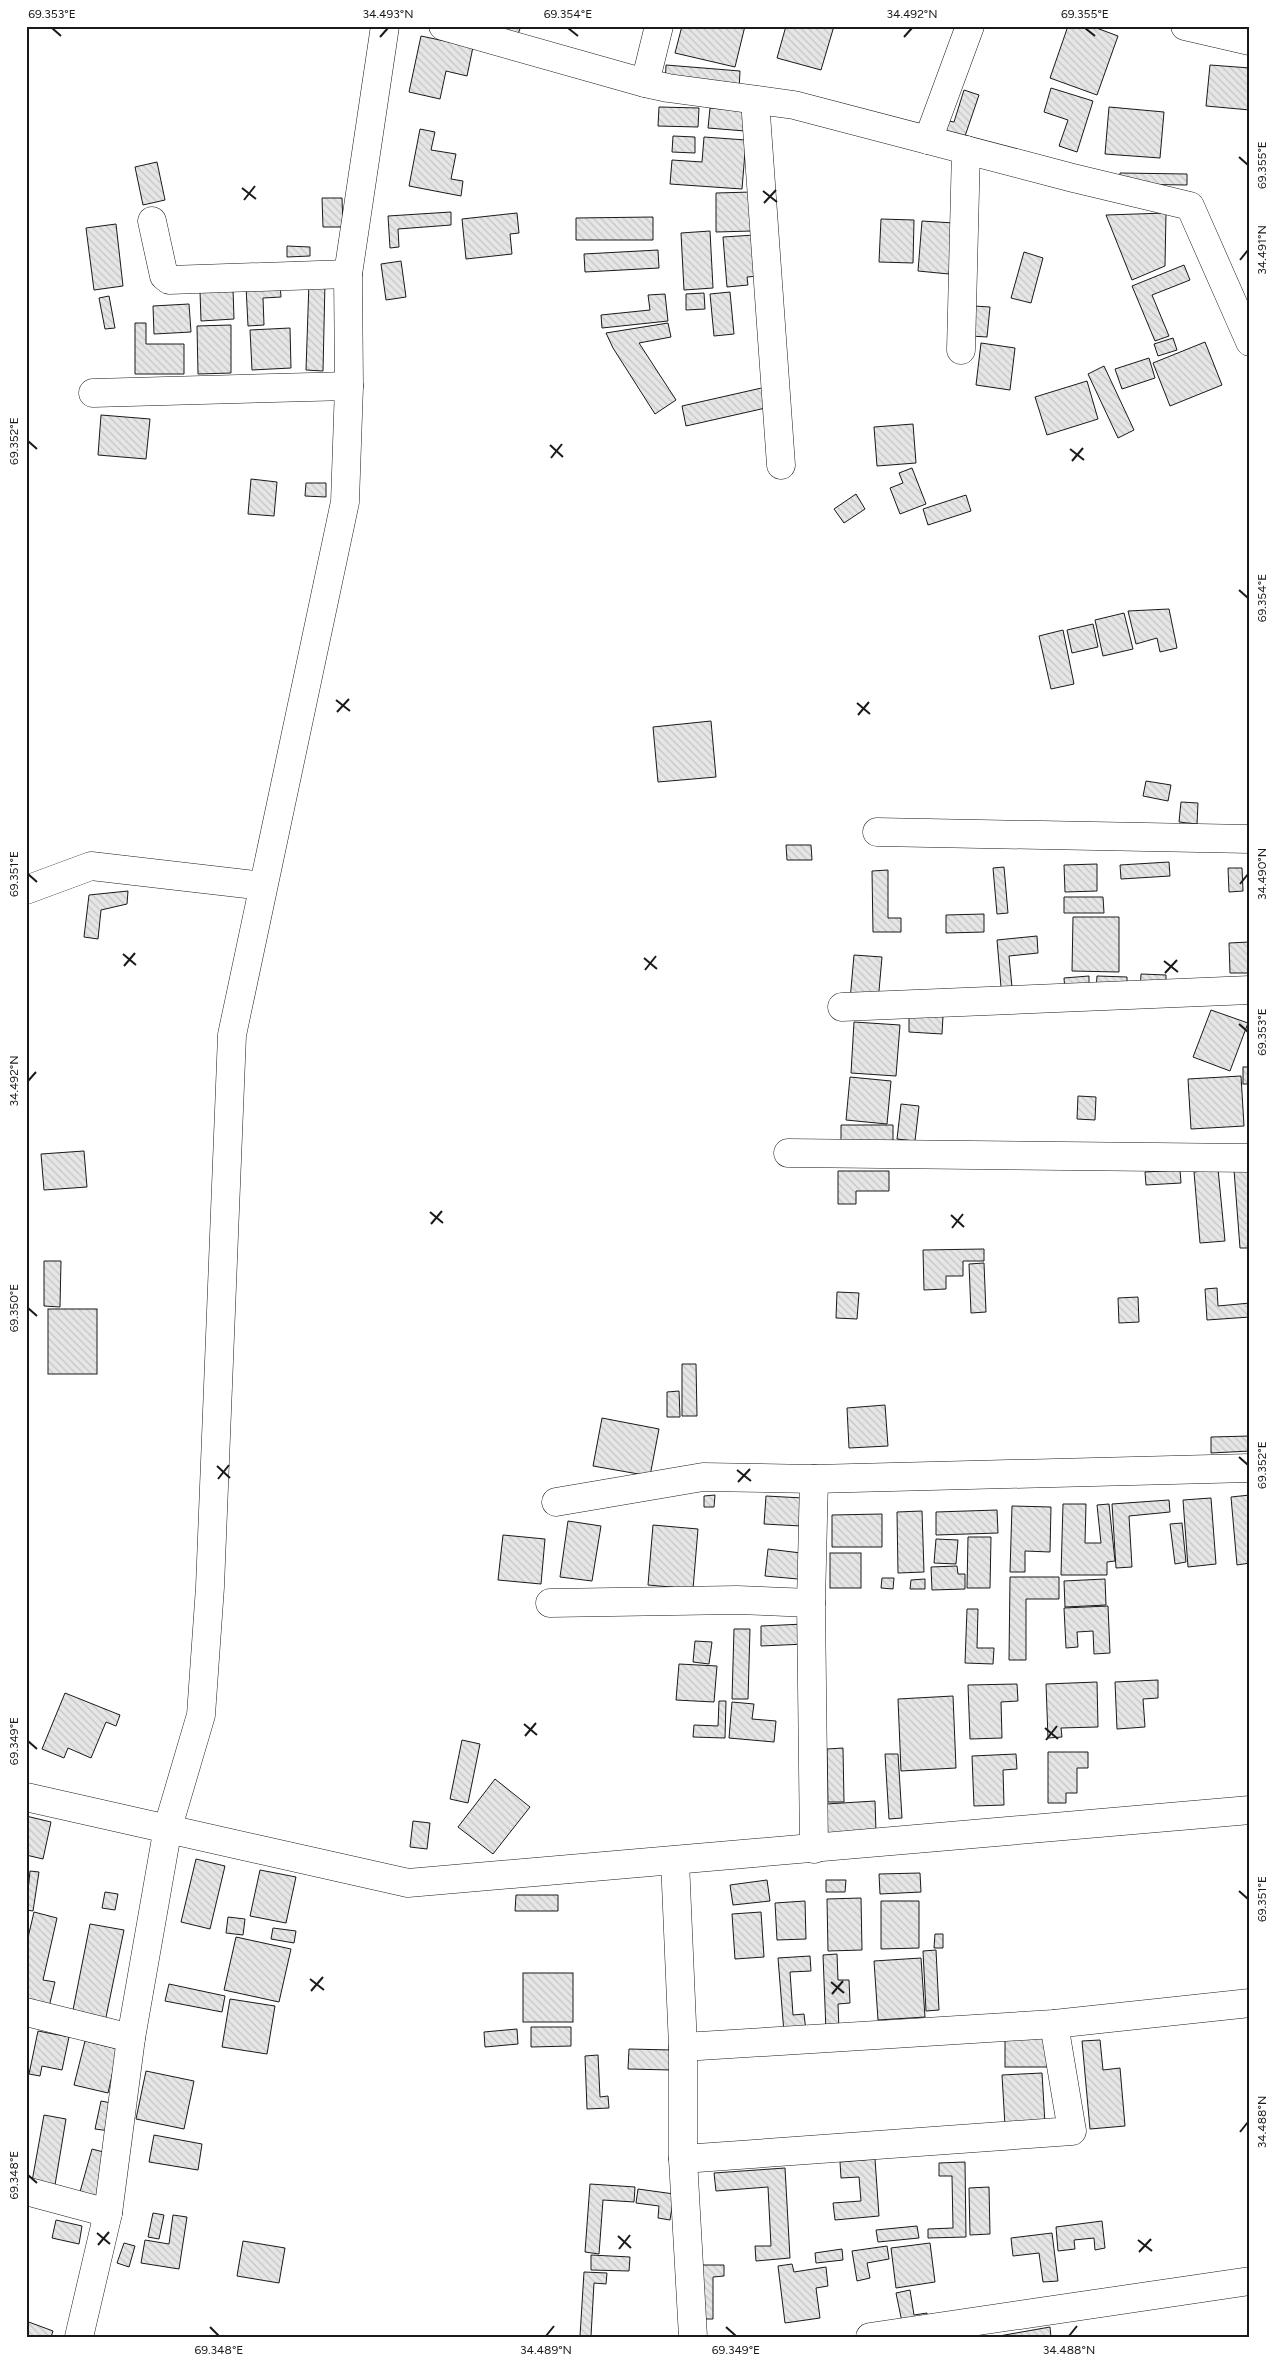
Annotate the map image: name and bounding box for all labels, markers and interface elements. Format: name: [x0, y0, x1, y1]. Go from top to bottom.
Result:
text: 69.353°E: [28, 7, 76, 21]
text: 34.493°N: [363, 7, 413, 21]
text: 69.354°E: [544, 7, 592, 21]
text: 34.492°N: [886, 7, 938, 21]
text: 69.355°E: [1061, 7, 1109, 21]
text: 69.355°E: [1255, 141, 1269, 189]
text: 34.491°N: [1255, 225, 1269, 275]
text: 69.352°E: [7, 417, 21, 465]
text: 69.354°E: [1255, 574, 1269, 622]
text: 34.490°N: [1255, 848, 1269, 900]
text: 69.351°E: [7, 851, 21, 897]
text: 69.353°E: [1255, 1008, 1269, 1056]
text: 34.492°N: [7, 1055, 21, 1107]
text: 69.350°E: [7, 1284, 21, 1332]
text: 69.352°E: [1255, 1441, 1269, 1489]
text: 69.349°E: [7, 1717, 21, 1765]
text: 69.351°E: [1255, 1876, 1269, 1922]
text: 34.488°N: [1255, 2096, 1269, 2148]
text: 69.348°E: [7, 2151, 21, 2199]
text: 69.348°E: [195, 2343, 243, 2357]
text: 34.489°N: [520, 2343, 572, 2357]
text: 69.349°E: [712, 2343, 760, 2357]
text: 34.488°N: [1043, 2343, 1095, 2357]

